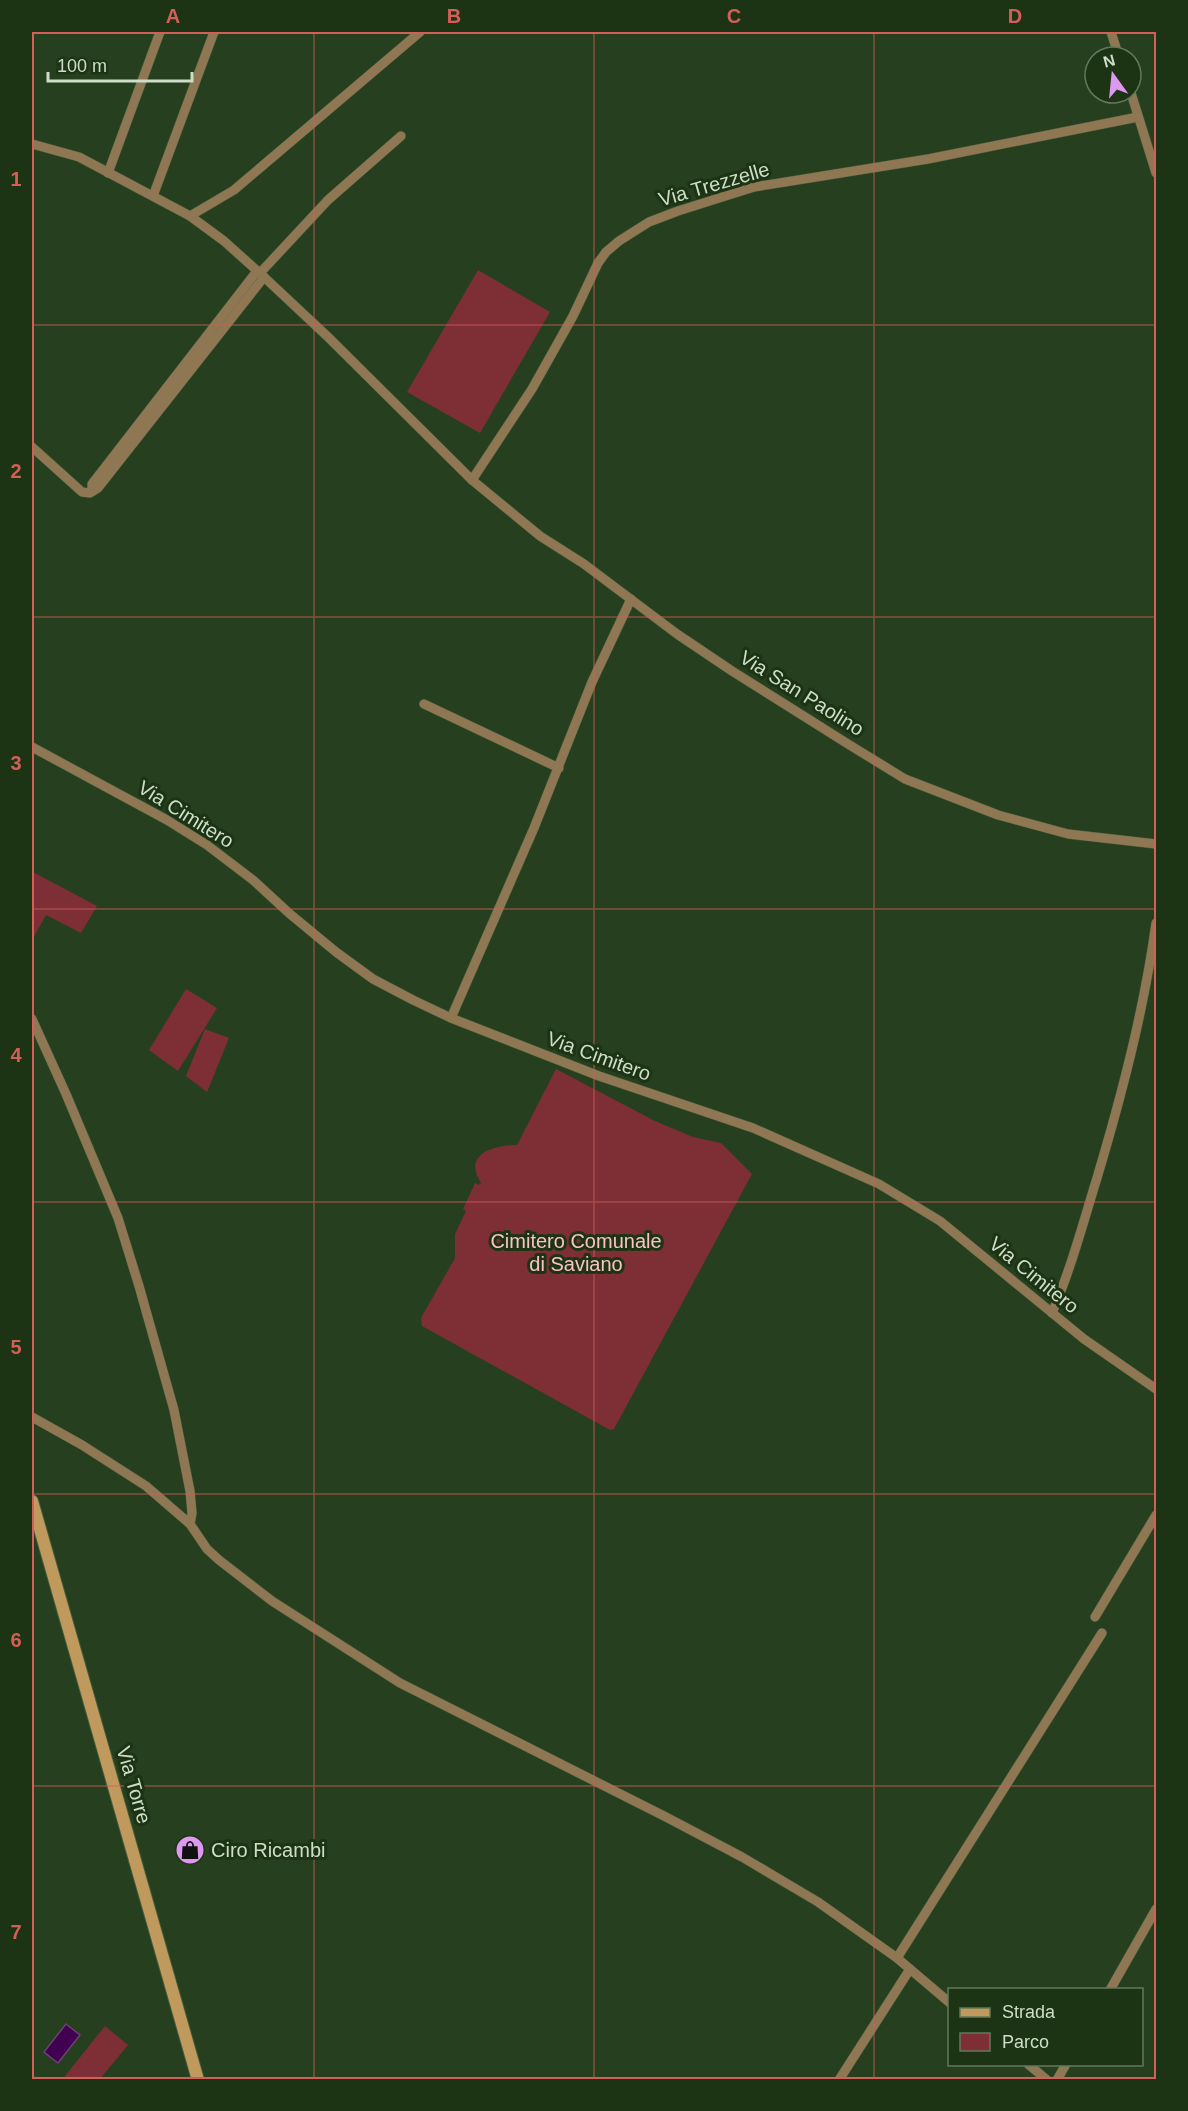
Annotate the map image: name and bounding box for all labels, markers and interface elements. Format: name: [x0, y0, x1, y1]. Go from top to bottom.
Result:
text: A: [166, 5, 180, 27]
text: B: [447, 5, 461, 27]
text: C: [727, 5, 741, 27]
text: D: [1008, 5, 1022, 27]
scale bar: [48, 45, 192, 83]
north arrow: [1083, 45, 1143, 105]
text: N: [1101, 51, 1117, 71]
text: 100 m: [57, 56, 107, 76]
street label: Via Trezzelle: [656, 158, 772, 210]
text: 1: [10, 168, 22, 190]
text: 2: [10, 460, 22, 482]
street label: Via San Paolino: [736, 646, 868, 740]
text: 3: [10, 752, 22, 774]
street label: Via Cimitero: [134, 776, 238, 852]
street label: Via Cimitero: [544, 1027, 654, 1085]
text: 4: [10, 1044, 22, 1066]
park label: Cimitero Comunale di Saviano: [490, 1230, 662, 1275]
street label: Via Cimitero: [985, 1232, 1083, 1318]
text: 5: [10, 1336, 22, 1358]
text: 6: [10, 1629, 22, 1651]
street label: Via Torre: [112, 1744, 156, 1826]
shop icon: Ciro Ricambi: [174, 1834, 206, 1866]
place label: Ciro Ricambi: [211, 1839, 325, 1861]
text: 7: [10, 1921, 22, 1943]
legend: [948, 1988, 1143, 2066]
text: Strada: [1002, 2002, 1056, 2022]
text: Parco: [1002, 2032, 1049, 2052]

